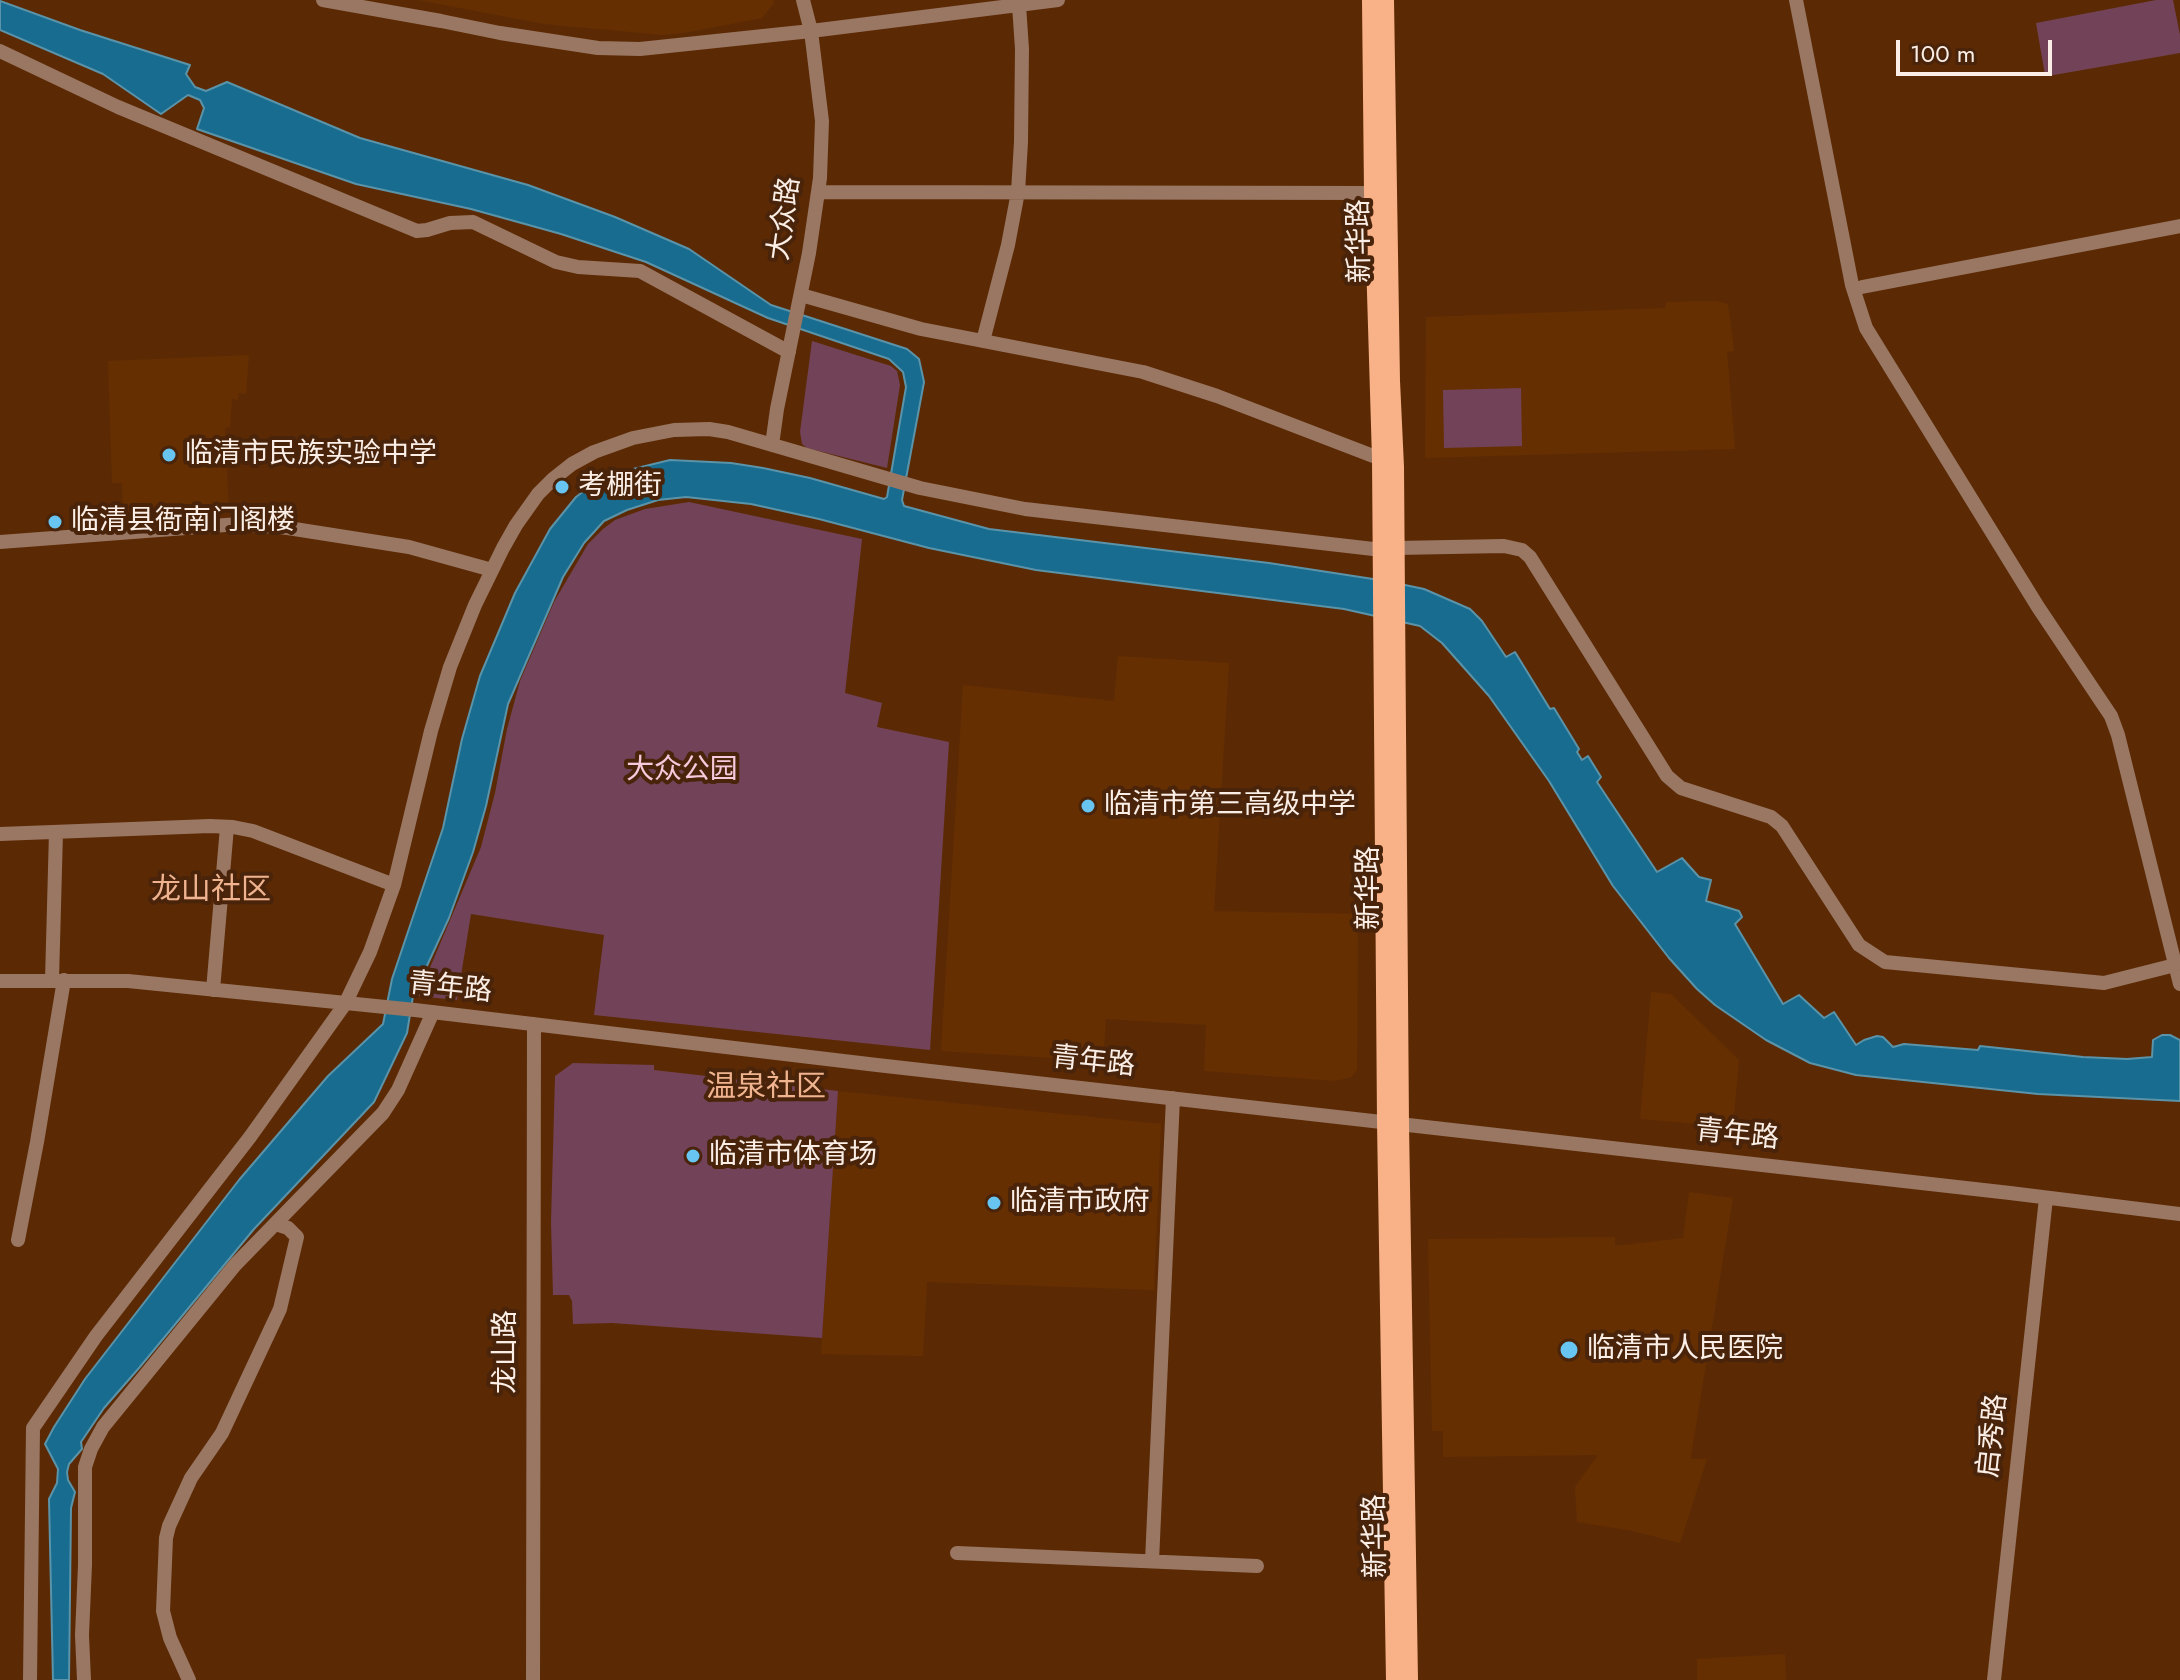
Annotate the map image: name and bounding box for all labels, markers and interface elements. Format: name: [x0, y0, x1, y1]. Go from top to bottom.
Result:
scale bar: [1900, 24, 2056, 74]
text: 100 m: [1910, 36, 1976, 71]
street label: 大众路: [764, 175, 808, 263]
street label: 新华路: [1343, 199, 1379, 283]
place label: 临清市民族实验中学: [185, 438, 437, 472]
marker: 临清市民族实验中学: [160, 446, 178, 464]
place label: 考棚街: [578, 470, 662, 504]
marker: 考棚街: [553, 478, 571, 496]
place label: 临清县衙南门阁楼: [71, 505, 295, 539]
marker: 临清县衙南门阁楼: [46, 513, 64, 531]
park label: 大众公园: [626, 754, 738, 788]
place label: 临清市第三高级中学: [1104, 789, 1356, 823]
marker: 临清市第三高级中学: [1079, 797, 1097, 815]
street label: 新华路: [1353, 846, 1387, 930]
district label: 龙山社区: [151, 874, 271, 910]
street label: 青年路: [406, 968, 494, 1010]
street label: 青年路: [1049, 1042, 1137, 1084]
district label: 温泉社区: [706, 1071, 826, 1107]
street label: 青年路: [1693, 1115, 1781, 1157]
place label: 临清市体育场: [709, 1139, 877, 1173]
marker: 临清市体育场: [684, 1147, 702, 1165]
place label: 临清市政府: [1010, 1186, 1150, 1220]
marker: 临清市政府: [985, 1194, 1003, 1212]
street label: 龙山路: [490, 1310, 524, 1394]
place label: 临清市人民医院: [1587, 1333, 1783, 1367]
marker: 临清市人民医院: [1558, 1339, 1580, 1361]
street label: 启秀路: [1973, 1392, 2015, 1480]
street label: 新华路: [1359, 1494, 1395, 1578]

